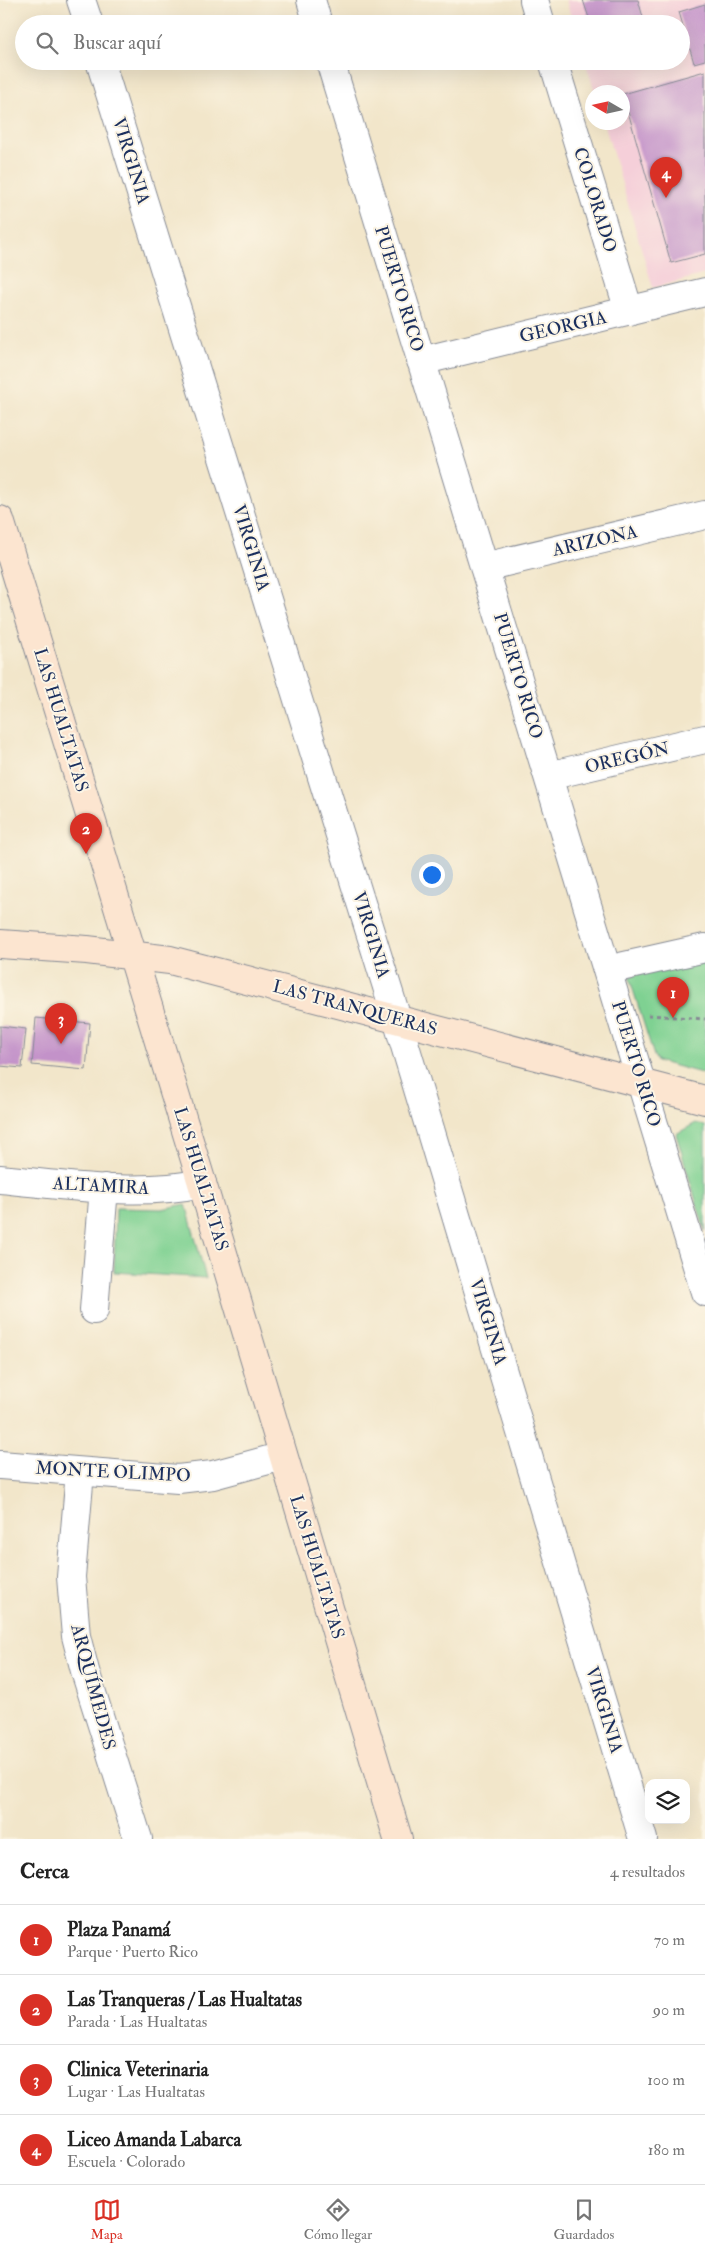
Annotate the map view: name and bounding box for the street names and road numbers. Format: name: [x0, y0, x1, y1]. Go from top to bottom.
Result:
street label: VIRGINIA: [107, 115, 155, 208]
street label: COLORADO: [568, 145, 622, 255]
street label: PUERTO RICO: [369, 223, 429, 355]
street label: GEORGIA: [517, 306, 609, 348]
street label: VIRGINIA: [227, 502, 275, 595]
street label: ARIZONA: [549, 520, 640, 562]
street label: PUERTO RICO: [488, 610, 548, 742]
street label: LAS HUALTATAS: [28, 645, 94, 795]
street label: OREGÓN: [583, 737, 671, 779]
street label: VIRGINIA: [347, 889, 395, 982]
street label: LAS TRANQUERAS: [270, 975, 440, 1041]
street label: PUERTO RICO: [606, 998, 666, 1130]
street label: LAS HUALTATAS: [168, 1104, 234, 1254]
street label: ALTAMIRA: [51, 1172, 150, 1200]
street label: VIRGINIA: [464, 1276, 512, 1369]
street label: MONTE OLIMPO: [35, 1456, 191, 1488]
street label: LAS HUALTATAS: [284, 1492, 350, 1642]
street label: ARQUÍMEDES: [65, 1621, 121, 1752]
street label: VIRGINIA: [580, 1664, 628, 1757]

